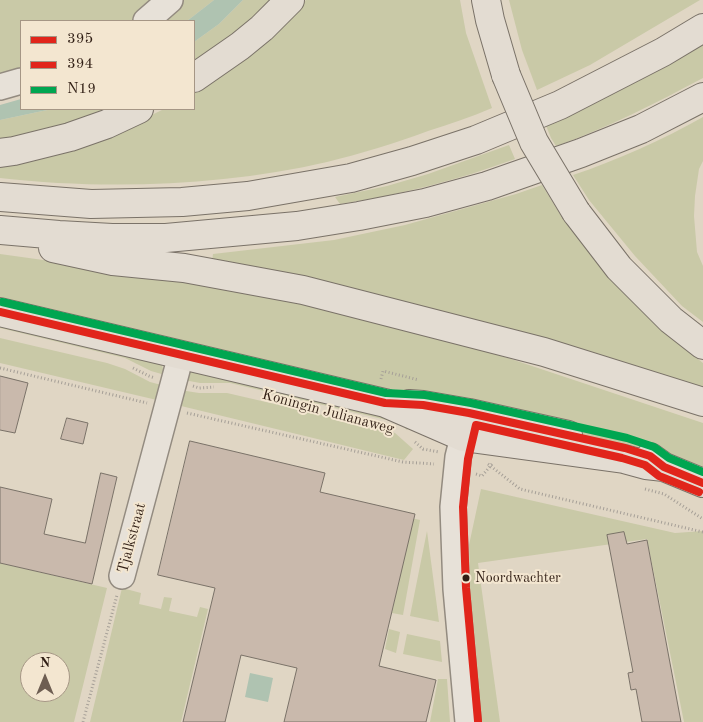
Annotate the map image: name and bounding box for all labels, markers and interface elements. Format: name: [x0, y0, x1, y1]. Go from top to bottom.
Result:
legend: [20, 20, 195, 110]
text: 395: [67, 32, 93, 47]
text: 394: [67, 57, 93, 72]
text: N19: [67, 82, 96, 97]
street label: Koningin Julianaweg: [260, 386, 396, 438]
street label: Tjalkstraat: [114, 501, 150, 575]
place label: Noordwachter: [475, 570, 561, 586]
marker: Noordwachter: [461, 573, 471, 583]
north arrow: [20, 652, 70, 702]
text: N: [40, 656, 50, 670]

